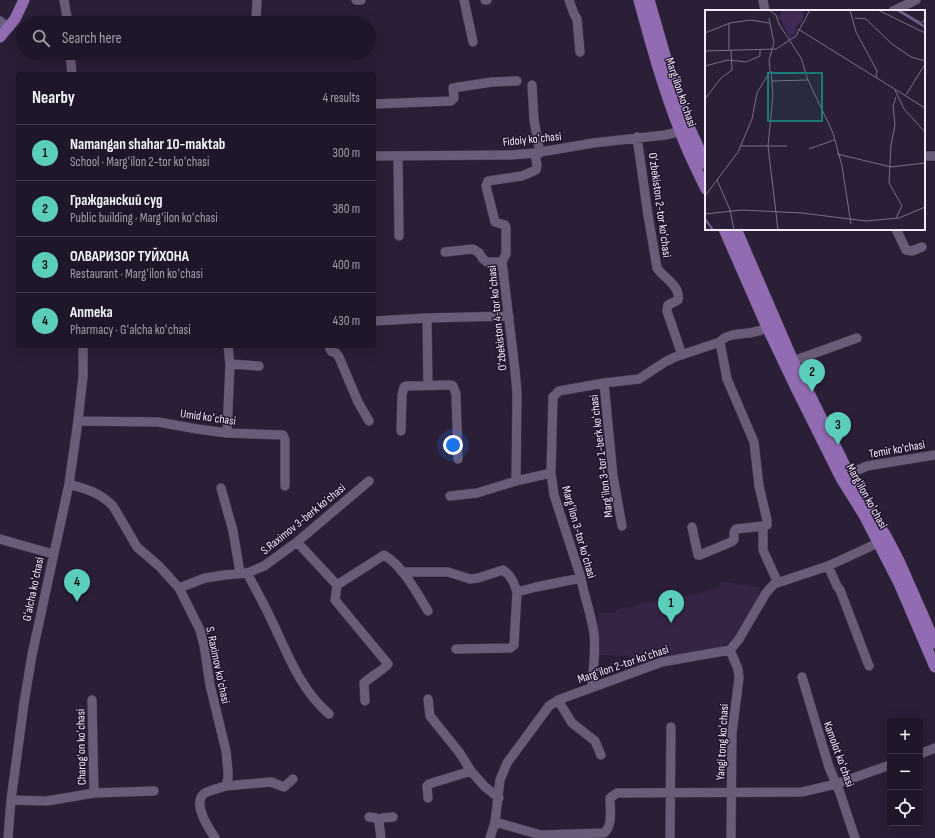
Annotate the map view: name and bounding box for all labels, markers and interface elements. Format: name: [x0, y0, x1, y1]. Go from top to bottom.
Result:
inset map: [705, 10, 925, 230]
search box: [16, 16, 376, 60]
icon: search: [30, 27, 52, 49]
text: Search here: [62, 29, 122, 48]
street label: Margʻilon koʻchasi: [662, 56, 699, 129]
text: Nearby: [32, 88, 75, 108]
text: 4 results: [323, 90, 360, 106]
street label: Fidoiy koʻchasi: [502, 129, 562, 150]
text: Namangan shahar 10-maktab: [70, 135, 225, 154]
text: 1: [42, 145, 48, 161]
text: 300 m: [333, 145, 360, 161]
street label: Oʻzbekiston 2-tor koʻchasi: [645, 152, 674, 258]
text: School · Margʻilon 2-tor koʻchasi: [70, 154, 209, 170]
text: Гражданский суд: [70, 191, 163, 210]
text: 2: [42, 201, 48, 217]
text: 380 m: [333, 201, 360, 217]
text: Public building · Margʻilon koʻchasi: [70, 210, 218, 226]
text: ОЛВАРИЗОР ТУЙХОНА: [70, 247, 189, 266]
text: 3: [42, 257, 48, 273]
text: 400 m: [333, 257, 360, 273]
street label: Oʻzbekiston 4-tor koʻchasi: [485, 265, 510, 371]
text: Restaurant · Margʻilon koʻchasi: [70, 266, 203, 282]
text: Аптека: [70, 303, 113, 322]
text: 4: [42, 313, 48, 329]
text: 430 m: [333, 313, 360, 329]
text: Pharmacy · Gʻalcha koʻchasi: [70, 322, 191, 338]
pin: 2: [799, 359, 825, 392]
street label: Margʻilon 3-tor 1-berk koʻchasi: [587, 394, 616, 518]
street label: Umid koʻchasi: [179, 406, 237, 429]
pin: 3: [825, 412, 851, 445]
your location: [443, 435, 463, 455]
street label: Temir ko'chasi: [868, 437, 926, 462]
street label: Margʻilon koʻchasi: [843, 461, 891, 531]
street label: S.Raximov 3-berk koʼchasi: [258, 481, 349, 558]
street label: Margʻilon 3-tor koʻchasi: [558, 484, 599, 580]
street label: Gʻalcha koʻchasi: [19, 556, 48, 623]
pin: 4: [64, 569, 90, 602]
pin: 1: [658, 590, 684, 623]
street label: S. Raximov koʻchasi: [202, 625, 233, 705]
street label: Margʻilon 2-tor koʻchasi: [576, 642, 671, 687]
street label: Yangi tong koʻchasi: [713, 703, 732, 781]
street label: Charogʻon koʻchasi: [73, 709, 90, 785]
map controls: [887, 718, 923, 826]
button: +: [887, 718, 923, 754]
street label: Kamolot koʻchasi: [820, 719, 857, 789]
button: −: [887, 754, 923, 790]
button: locate: [887, 790, 923, 826]

